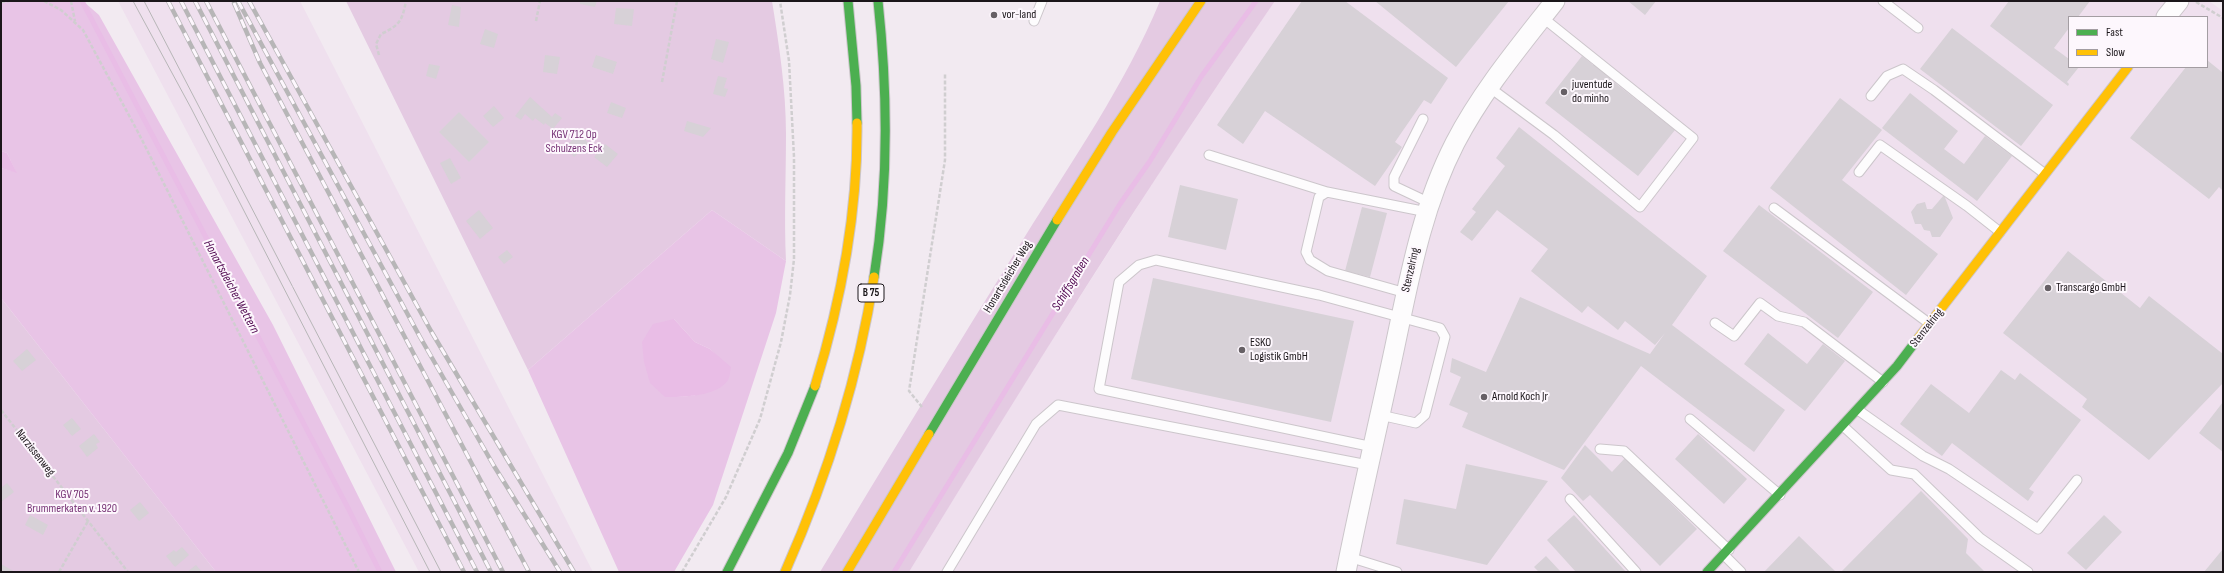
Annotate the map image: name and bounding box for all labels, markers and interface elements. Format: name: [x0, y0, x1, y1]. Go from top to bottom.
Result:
place label: vor-land: [1002, 8, 1036, 22]
marker: vor-land: [989, 10, 999, 20]
legend: [2068, 16, 2208, 68]
text: Fast: [2106, 25, 2123, 40]
text: Slow: [2106, 45, 2125, 60]
place label: juventude do minho: [1572, 78, 1612, 106]
marker: juventude do minho: [1559, 87, 1569, 97]
park label: KGV 712 Op Schulzens Eck: [546, 128, 602, 156]
water label: Honartsdeicher Wettern: [200, 238, 262, 336]
street label: Honartsdeicher Weg: [981, 238, 1035, 316]
street label: Stenzelring: [1399, 246, 1423, 294]
water label: Schiffsgraben: [1049, 254, 1093, 314]
place label: Transcargo GmbH: [2056, 281, 2126, 295]
marker: Transcargo GmbH: [2043, 283, 2053, 293]
road number: B 75: [858, 284, 884, 302]
street label: Stenzelring: [1907, 306, 1947, 350]
place label: ESKO Logistik GmbH: [1250, 336, 1308, 364]
marker: ESKO Logistik GmbH: [1237, 345, 1247, 355]
place label: Arnold Koch Jr: [1492, 390, 1548, 404]
marker: Arnold Koch Jr: [1479, 392, 1489, 402]
street label: Narzissenweg: [12, 427, 58, 479]
park label: KGV 705 Brummerkaten v. 1920: [27, 488, 117, 516]

